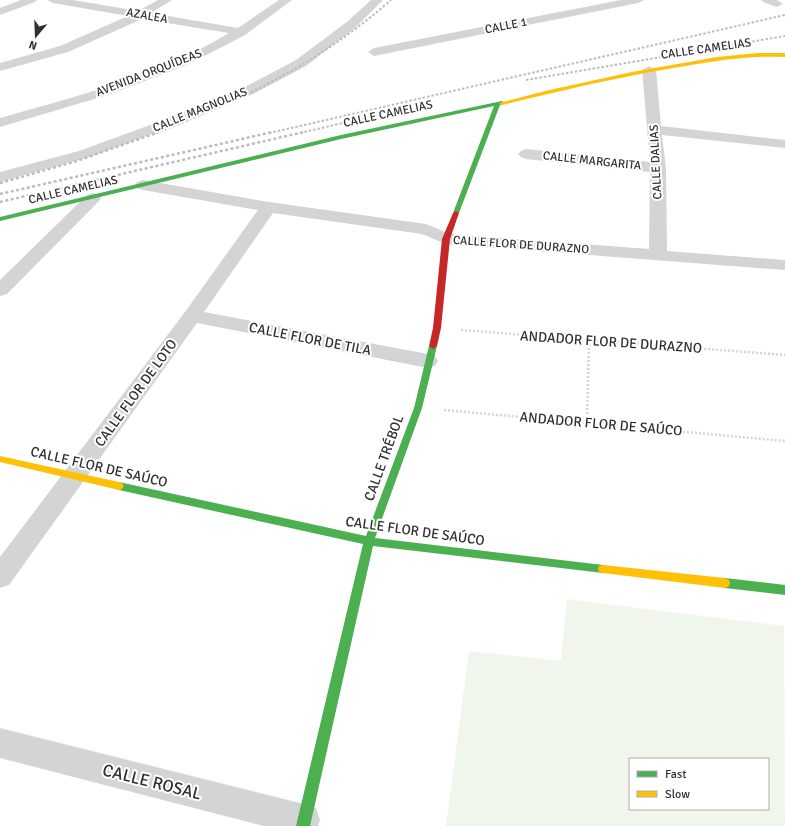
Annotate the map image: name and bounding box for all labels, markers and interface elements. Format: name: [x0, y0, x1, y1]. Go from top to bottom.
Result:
street label: AZALEA: [125, 5, 169, 27]
street label: CALLE 1: [484, 15, 528, 37]
north arrow: [16, 16, 56, 56]
street label: CALLE CAMELIAS: [660, 35, 752, 63]
text: N: [27, 38, 39, 52]
street label: AVENIDA ORQUÍDEAS: [94, 46, 205, 100]
street label: CALLE MAGNOLIAS: [151, 84, 250, 136]
street label: CALLE CAMELIAS: [342, 97, 434, 131]
street label: CALLE DALIAS: [647, 124, 665, 200]
street label: CALLE MARGARITA: [542, 148, 642, 174]
street label: CALLE CAMELIAS: [27, 172, 119, 208]
street label: CALLE FLOR DE DURAZNO: [452, 233, 590, 257]
street label: CALLE FLOR DE TILA: [247, 319, 373, 359]
street label: ANDADOR FLOR DE DURAZNO: [519, 327, 703, 357]
street label: CALLE FLOR DE LOTO: [91, 336, 181, 450]
street label: ANDADOR FLOR DE SAÚCO: [519, 408, 683, 440]
street label: CALLE TRÉBOL: [361, 413, 407, 503]
street label: CALLE FLOR DE SAÚCO: [29, 443, 169, 491]
street label: CALLE FLOR DE SAÚCO: [344, 513, 486, 549]
legend: [629, 758, 769, 810]
street label: CALLE ROSAL: [100, 760, 204, 804]
text: Fast: [665, 767, 686, 782]
text: Slow: [665, 787, 690, 802]

